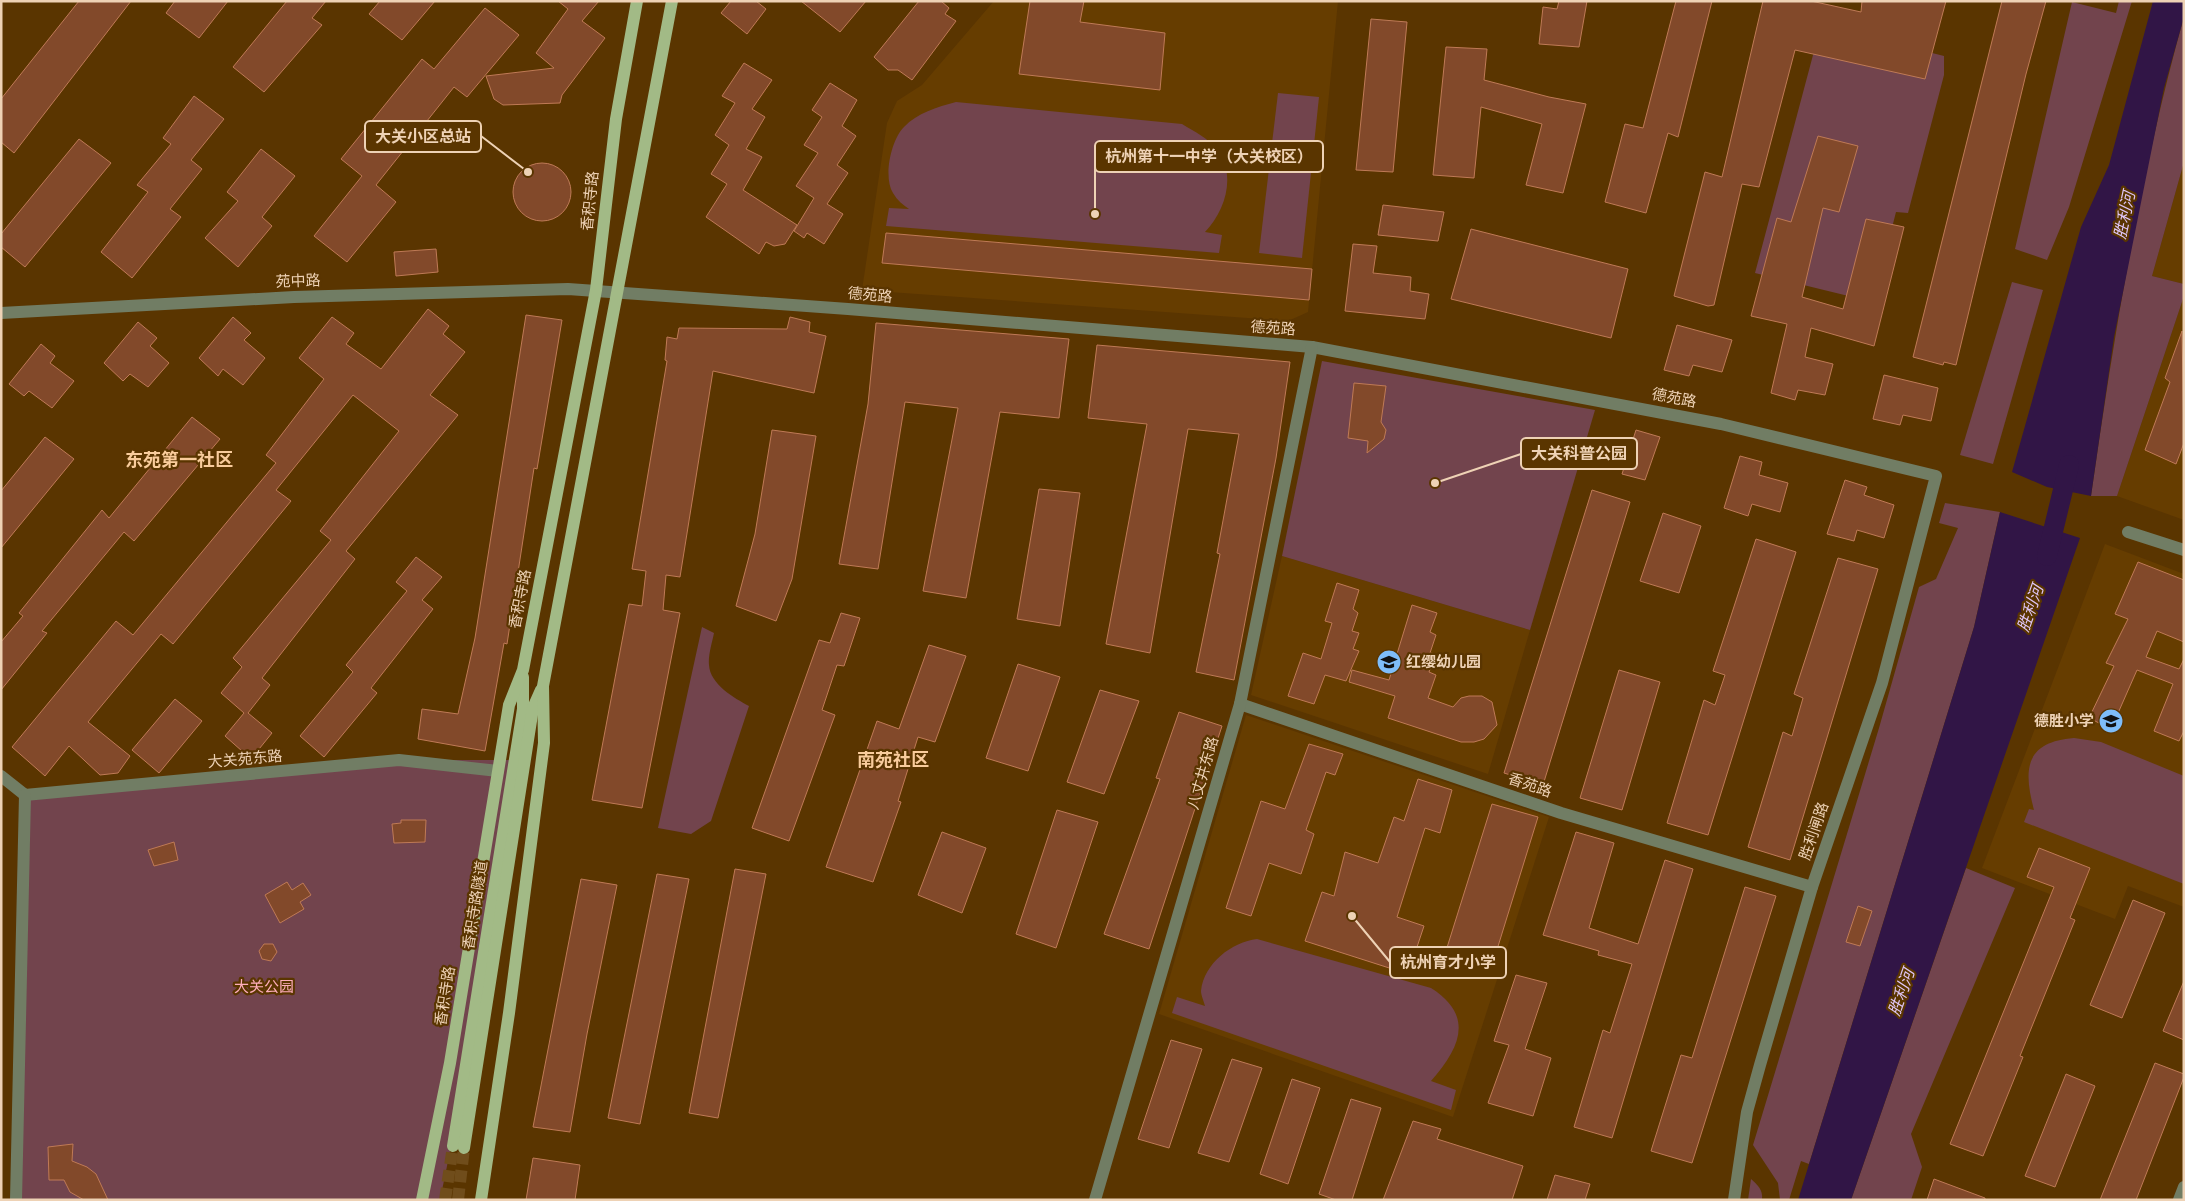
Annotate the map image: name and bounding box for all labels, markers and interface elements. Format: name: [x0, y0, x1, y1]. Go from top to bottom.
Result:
callout: 大关小区总站: [365, 121, 481, 152]
text: 大关小区总站: [375, 127, 471, 145]
callout: 杭州第十一中学（大关校区）: [1095, 141, 1323, 172]
text: 杭州第十一中学（大关校区）: [1105, 147, 1313, 165]
street label: 香积寺路: [578, 170, 601, 232]
water label: 胜利河: [2110, 187, 2138, 240]
street label: 苑中路: [275, 271, 321, 290]
street label: 德苑路: [847, 284, 893, 305]
street label: 德苑路: [1250, 317, 1296, 338]
street label: 德苑路: [1650, 385, 1698, 410]
callout: 大关科普公园: [1521, 438, 1637, 469]
text: 大关科普公园: [1531, 444, 1627, 462]
district label: 东苑第一社区: [125, 449, 233, 470]
street label: 香积寺路: [505, 568, 534, 630]
water label: 胜利河: [2014, 580, 2047, 634]
school or university icon: 红缨幼儿园: [1376, 649, 1402, 675]
place label: 红缨幼儿园: [1406, 653, 1481, 670]
school or university icon: 德胜小学: [2098, 708, 2124, 734]
place label: 德胜小学: [2034, 712, 2094, 729]
street label: 八丈井东路: [1184, 734, 1221, 811]
street label: 大关苑东路: [207, 747, 283, 770]
district label: 南苑社区: [857, 749, 929, 770]
street label: 香苑路: [1506, 769, 1554, 800]
street label: 胜利闸路: [1796, 800, 1831, 862]
street label: 香积寺路隧道: [459, 859, 490, 951]
callout: 杭州育才小学: [1390, 947, 1506, 978]
text: 杭州育才小学: [1400, 953, 1496, 971]
water label: 胜利河: [1885, 964, 1918, 1018]
street label: 香积寺路: [431, 965, 458, 1027]
park label: 大关公园: [234, 978, 294, 995]

